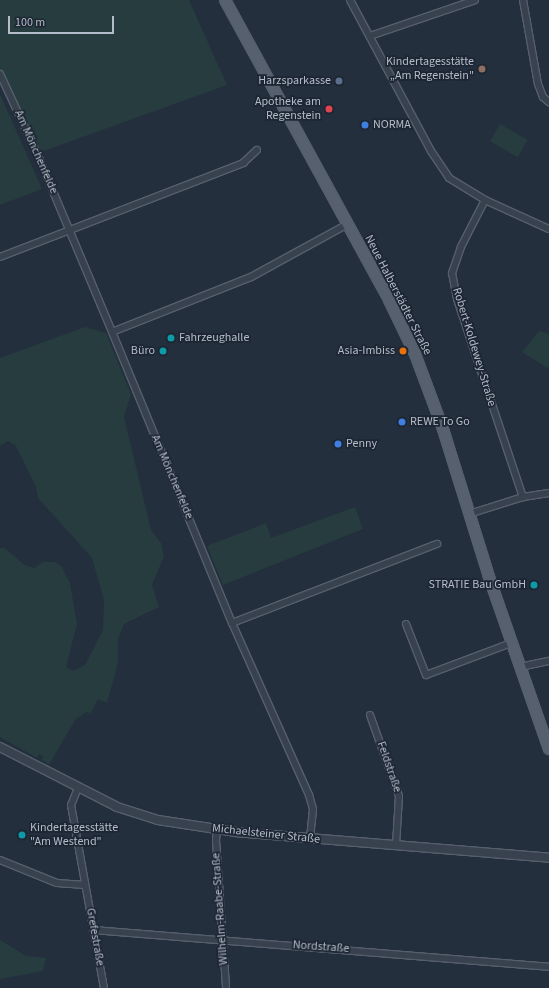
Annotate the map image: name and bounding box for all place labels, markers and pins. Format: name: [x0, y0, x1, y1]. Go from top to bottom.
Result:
place label: Kindertagesstätte „Am Regenstein": [386, 55, 474, 83]
marker: Kindertagesstätte „Am Regenstein": [477, 64, 487, 74]
place label: Harzsparkasse: [258, 74, 331, 88]
marker: Harzsparkasse: [334, 76, 344, 86]
place label: Apotheke am Regenstein: [255, 95, 321, 123]
marker: Apotheke am Regenstein: [324, 104, 334, 114]
place label: NORMA: [373, 118, 411, 132]
marker: NORMA: [360, 120, 370, 130]
place label: Fahrzeughalle: [179, 331, 249, 345]
marker: Fahrzeughalle: [166, 333, 176, 343]
place label: Büro: [131, 344, 155, 358]
place label: Asia-Imbiss: [338, 344, 395, 358]
marker: Büro: [158, 346, 168, 356]
marker: Asia-Imbiss: [398, 346, 408, 356]
place label: REWE To Go: [410, 415, 470, 429]
marker: REWE To Go: [397, 417, 407, 427]
place label: Penny: [346, 437, 377, 451]
marker: Penny: [333, 439, 343, 449]
place label: STRATIE Bau GmbH: [429, 578, 526, 592]
marker: STRATIE Bau GmbH: [529, 580, 539, 590]
place label: Kindertagesstätte "Am Westend": [30, 821, 118, 849]
marker: Kindertagesstätte "Am Westend": [17, 830, 27, 840]

